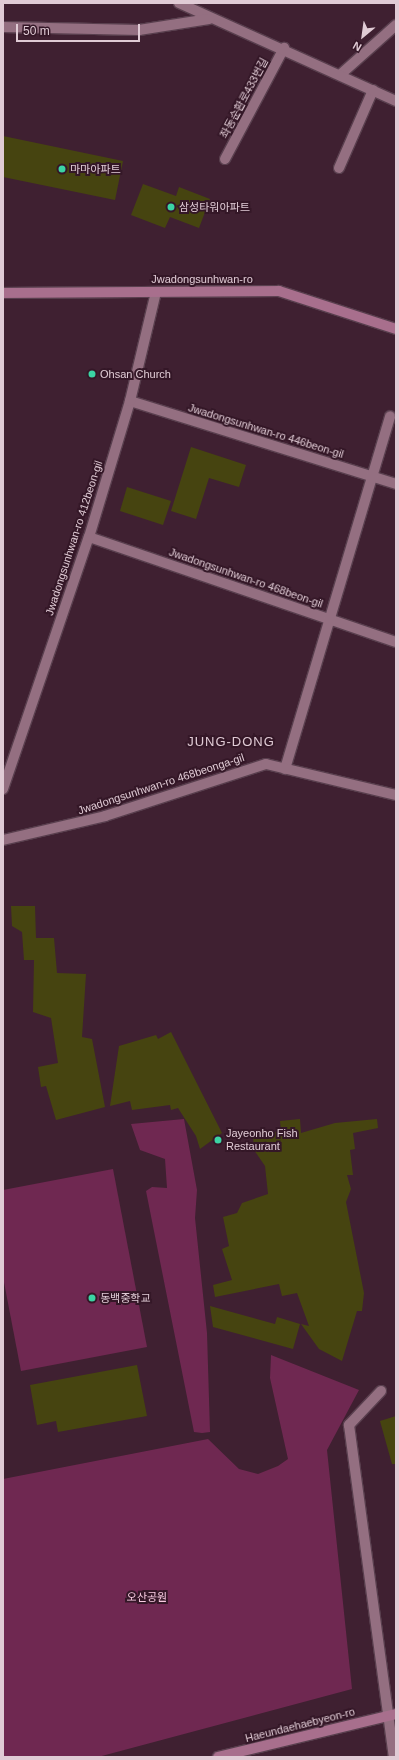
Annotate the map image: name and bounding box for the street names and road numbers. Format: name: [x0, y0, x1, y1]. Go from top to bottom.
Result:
street label: 좌동순환로433번길: [217, 56, 271, 140]
street label: Jwadongsunhwan-ro: [151, 272, 253, 286]
street label: Jwadongsunhwan-ro 446beon-gil: [187, 401, 345, 461]
street label: Jwadongsunhwan-ro 412beon-gil: [43, 459, 105, 617]
street label: Jwadongsunhwan-ro 468beon-gil: [167, 545, 325, 611]
street label: Jwadongsunhwan-ro 468beonga-gil: [76, 751, 246, 817]
street label: Haeundaehaebyeon-ro: [244, 1705, 356, 1745]

